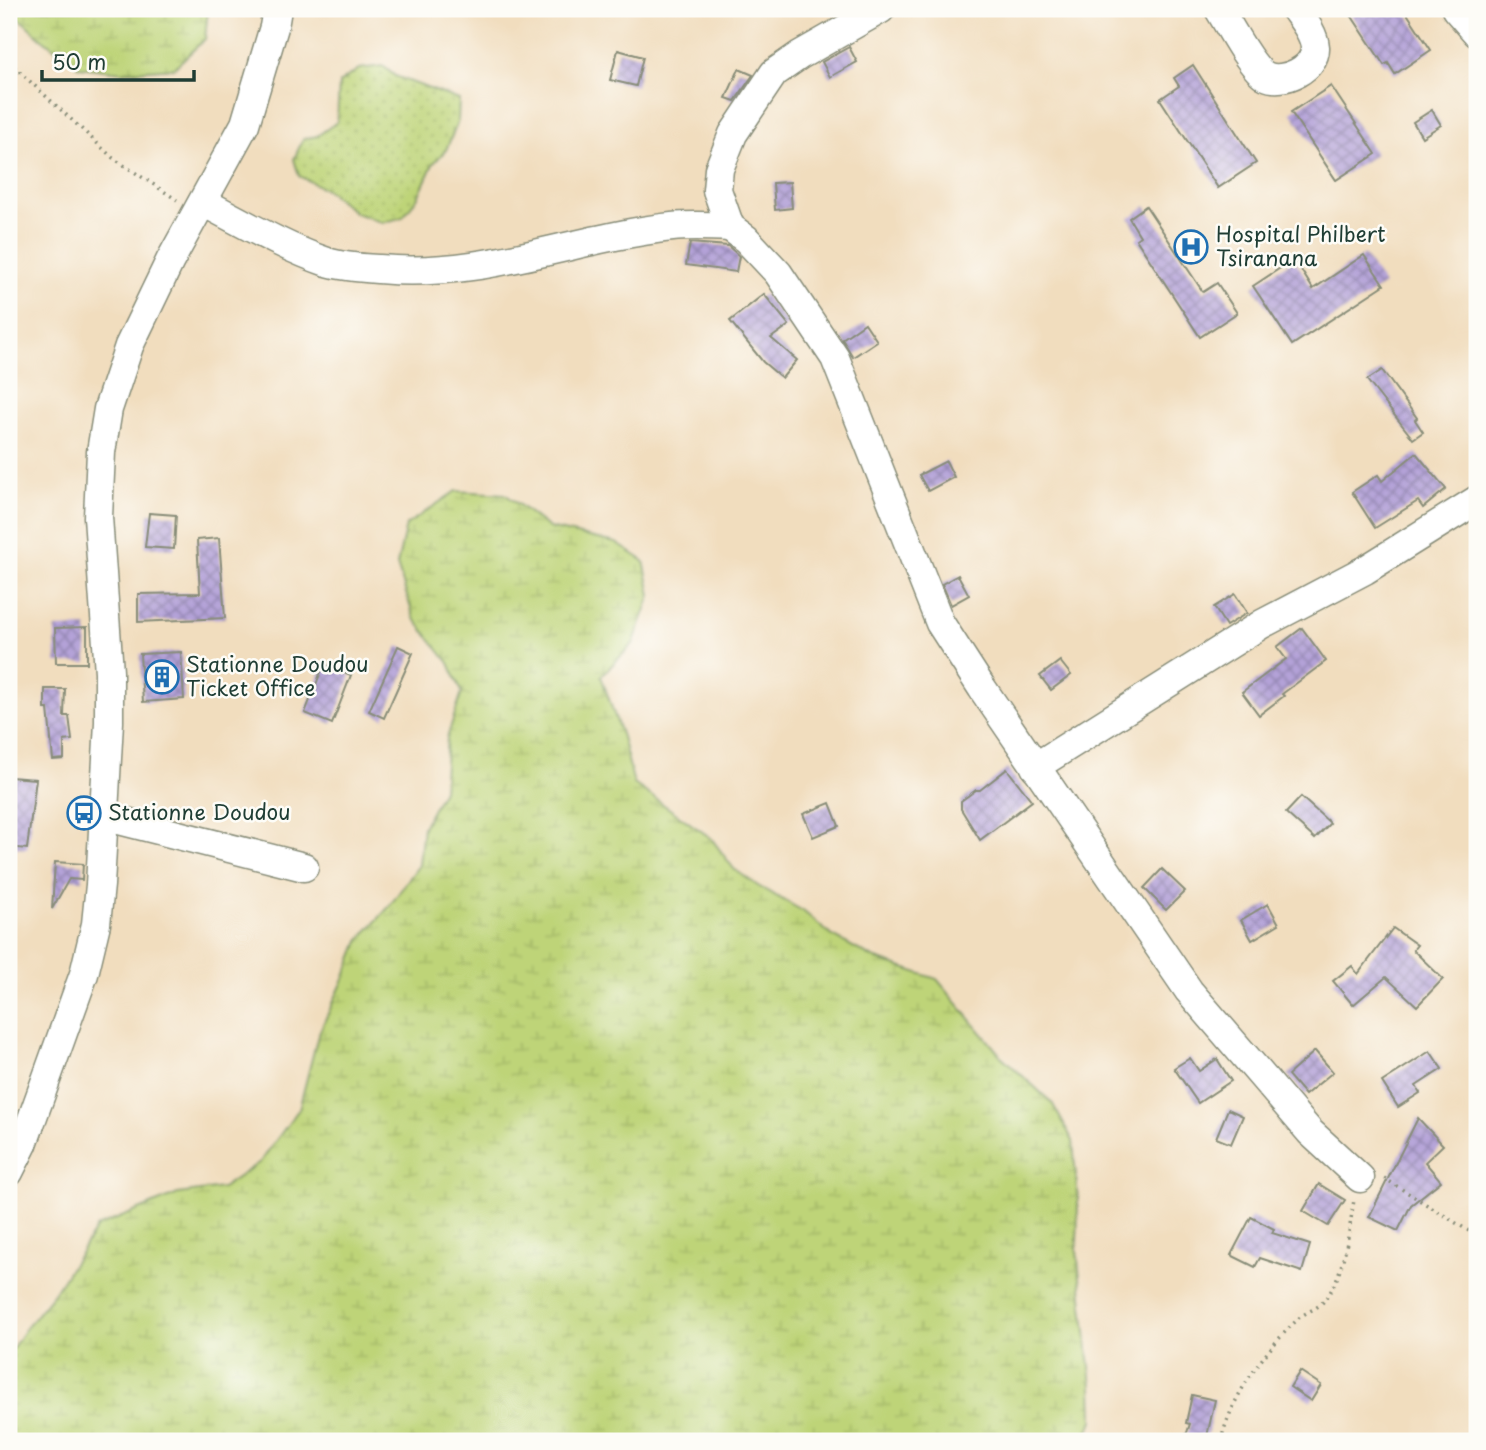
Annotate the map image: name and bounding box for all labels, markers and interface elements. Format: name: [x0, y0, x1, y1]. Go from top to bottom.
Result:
scale bar: [42, 38, 194, 82]
text: 50 m: [52, 45, 106, 77]
place label: Hospital Philbert Tsiranana: [1216, 217, 1386, 273]
hospital icon: Hospital Philbert Tsiranana: [1172, 228, 1210, 266]
place label: Stationne Doudou Ticket Office: [186, 647, 369, 703]
building icon: Stationne Doudou Ticket Office: [143, 658, 181, 696]
bus stop icon: Stationne Doudou: [65, 794, 103, 832]
place label: Stationne Doudou: [108, 795, 291, 827]

